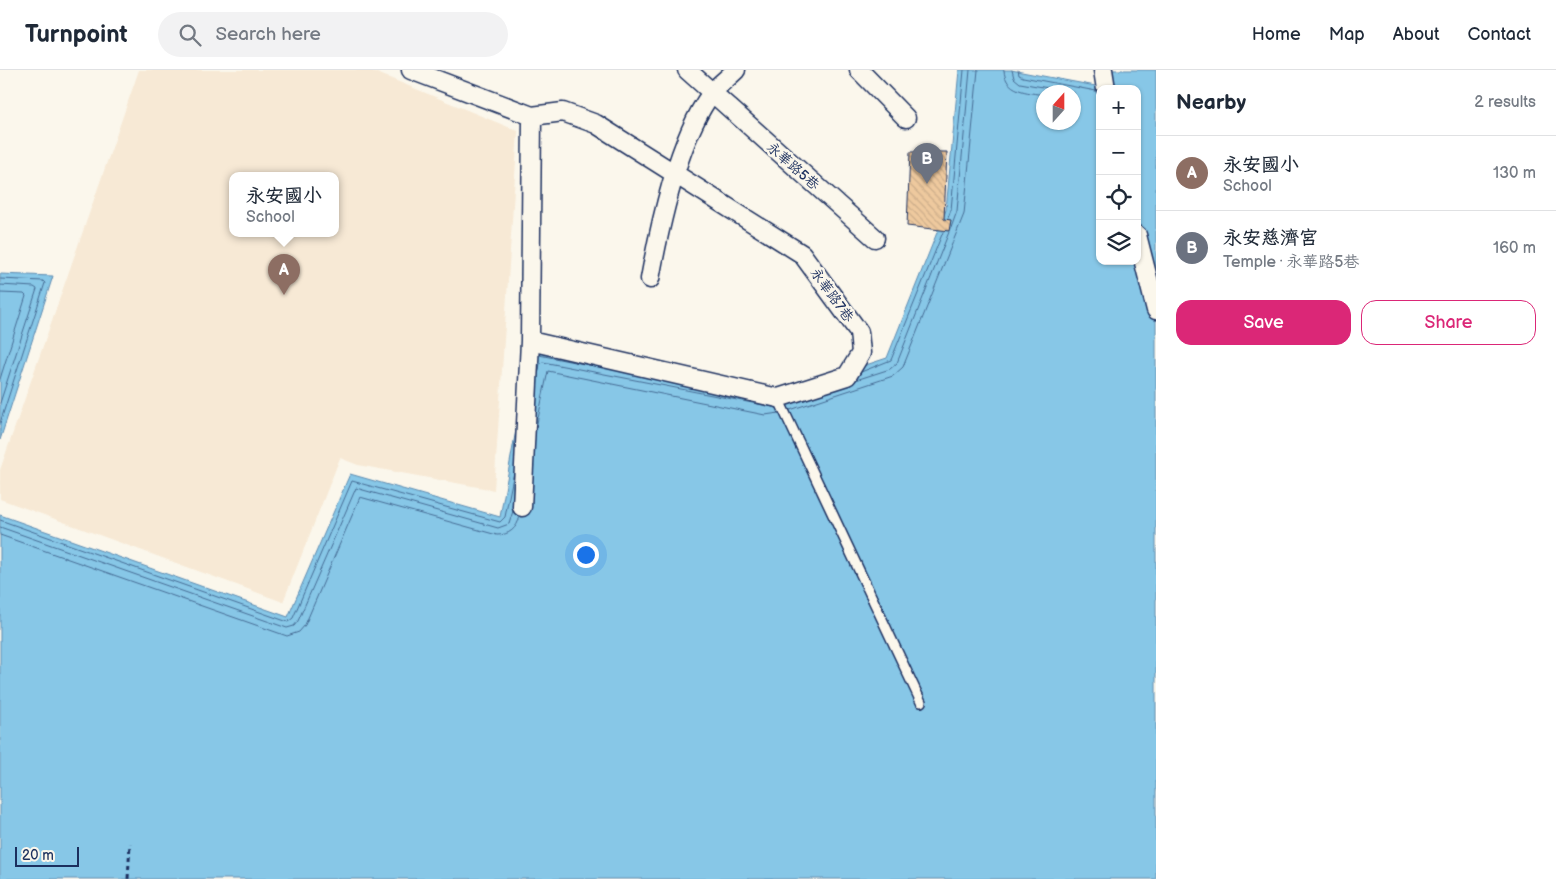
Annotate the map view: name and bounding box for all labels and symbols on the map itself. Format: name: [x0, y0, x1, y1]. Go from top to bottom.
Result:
north arrow: [1036, 85, 1081, 130]
street label: 永華路5巷: [763, 139, 823, 194]
pin: B: [911, 143, 943, 184]
pin: A: [268, 254, 300, 295]
street label: 永華路7巷: [807, 265, 858, 326]
your location: [573, 542, 599, 568]
scale bar: [15, 844, 79, 867]

